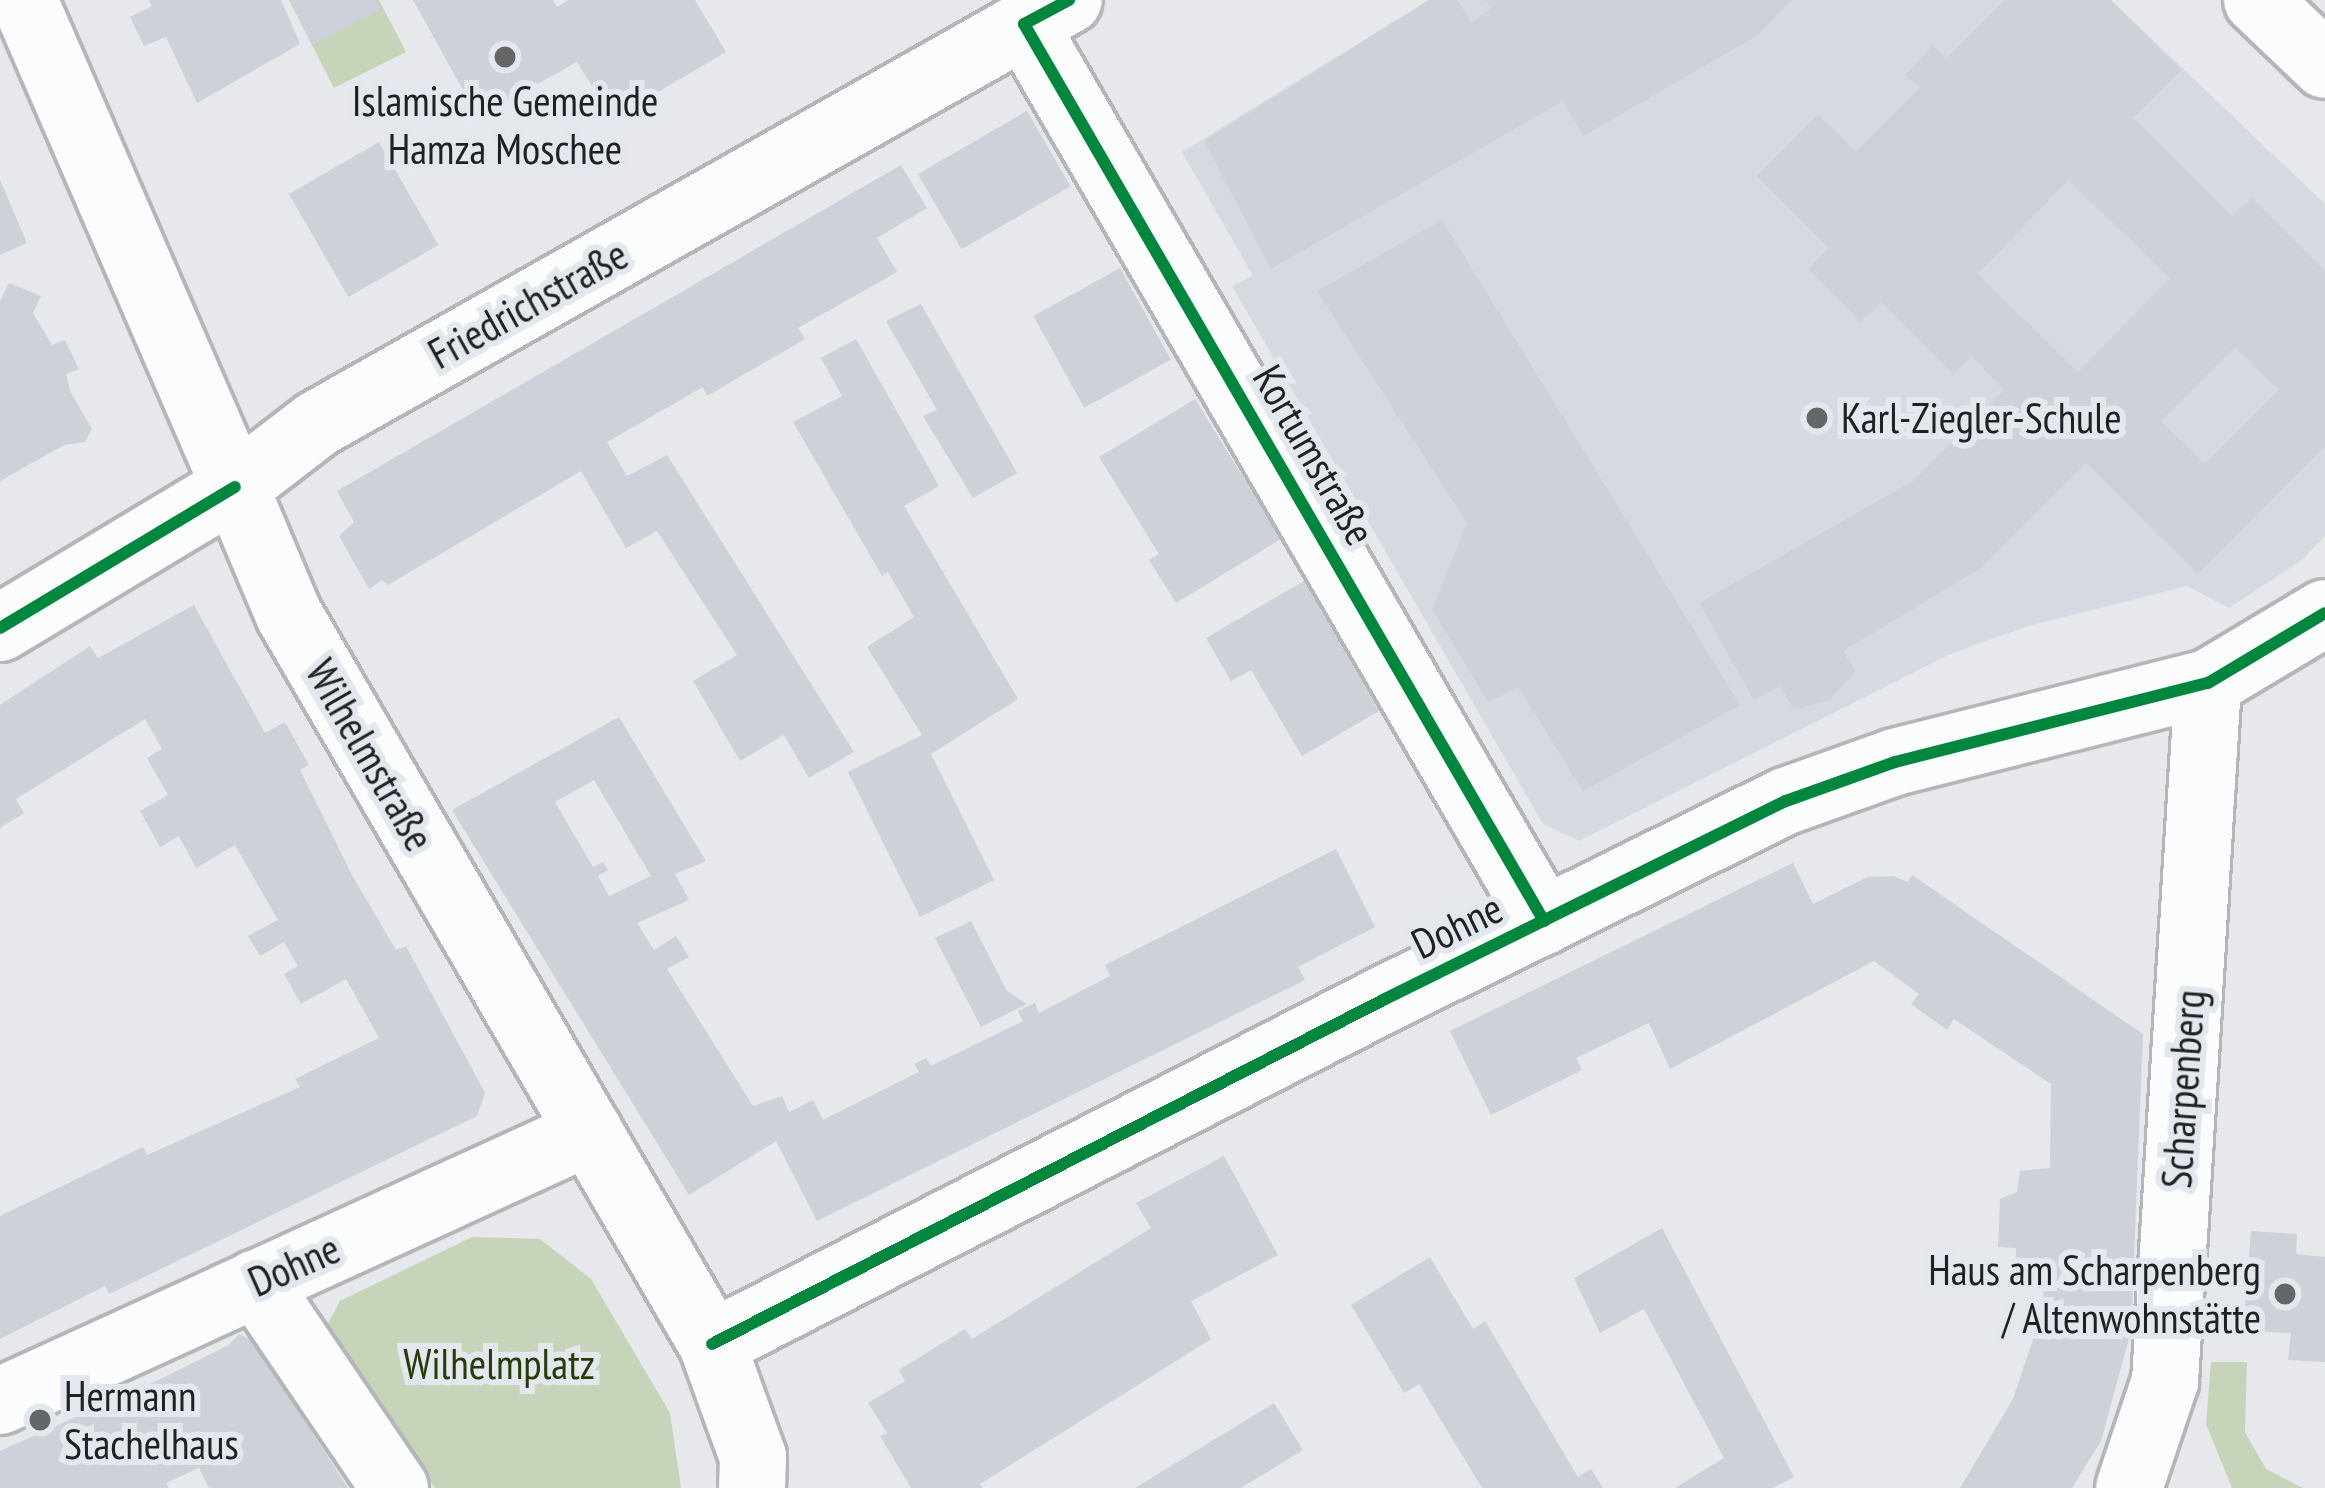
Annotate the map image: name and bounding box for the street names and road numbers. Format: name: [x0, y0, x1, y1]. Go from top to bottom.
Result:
street label: Friedrichstraße: [420, 229, 636, 379]
street label: Kortumstraße: [1242, 356, 1386, 554]
street label: Wilhelmstraße: [295, 651, 445, 859]
street label: Dohne: [1404, 883, 1510, 969]
street label: Scharpenberg: [2151, 988, 2215, 1190]
street label: Dohne: [241, 1223, 347, 1307]

